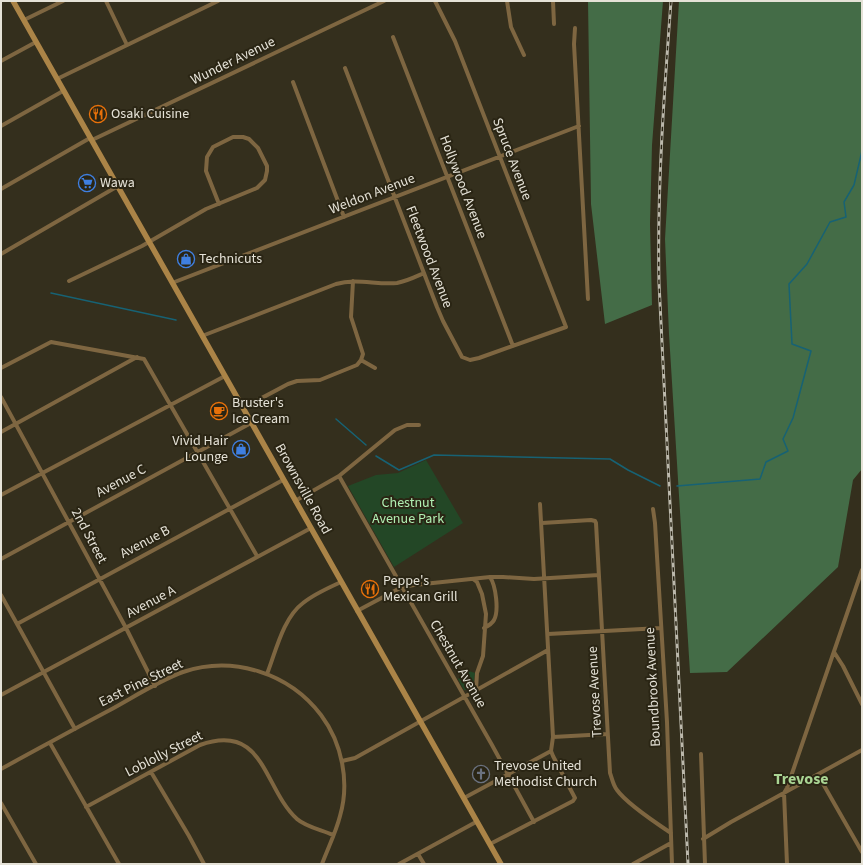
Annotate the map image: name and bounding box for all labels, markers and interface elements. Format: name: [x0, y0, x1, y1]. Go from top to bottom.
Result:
street label: Wunder Avenue: [187, 32, 279, 90]
restaurant icon: Osaki Cuisine: [88, 104, 108, 124]
place label: Osaki Cuisine: [111, 104, 189, 124]
street label: Spruce Avenue: [487, 115, 537, 203]
street label: Hollywood Avenue: [434, 132, 492, 242]
street label: Weldon Avenue: [326, 168, 418, 220]
supermarket icon: Wawa: [77, 173, 97, 193]
place label: Wawa: [100, 173, 135, 193]
street label: Fleetwood Avenue: [400, 203, 458, 311]
shop icon: Technicuts: [176, 249, 196, 269]
place label: Technicuts: [199, 249, 262, 269]
place label: Bruster's Ice Cream: [232, 393, 290, 429]
cafe icon: Bruster's Ice Cream: [209, 401, 229, 421]
place label: Vivid Hair Lounge: [172, 431, 228, 467]
shop icon: Vivid Hair Lounge: [231, 439, 251, 459]
street label: Brownsville Road: [270, 440, 336, 538]
street label: Avenue C: [92, 460, 150, 502]
park label: Chestnut Avenue Park: [372, 493, 444, 529]
street label: 2nd Street: [66, 505, 112, 568]
street label: Avenue B: [116, 520, 174, 564]
place label: Peppe's Mexican Grill: [383, 571, 458, 607]
restaurant icon: Peppe's Mexican Grill: [360, 579, 380, 599]
street label: Avenue A: [123, 580, 180, 623]
street label: Chestnut Avenue: [425, 616, 491, 712]
street label: Boundbrook Avenue: [640, 627, 666, 747]
street label: Trevose Avenue: [583, 646, 607, 738]
street label: East Pine Street: [96, 654, 187, 712]
street label: Loblolly Street: [122, 726, 206, 782]
place label: Trevose United Methodist Church: [494, 756, 597, 792]
church icon: Trevose United Methodist Church: [471, 764, 491, 784]
district label: Trevose: [773, 768, 829, 790]

